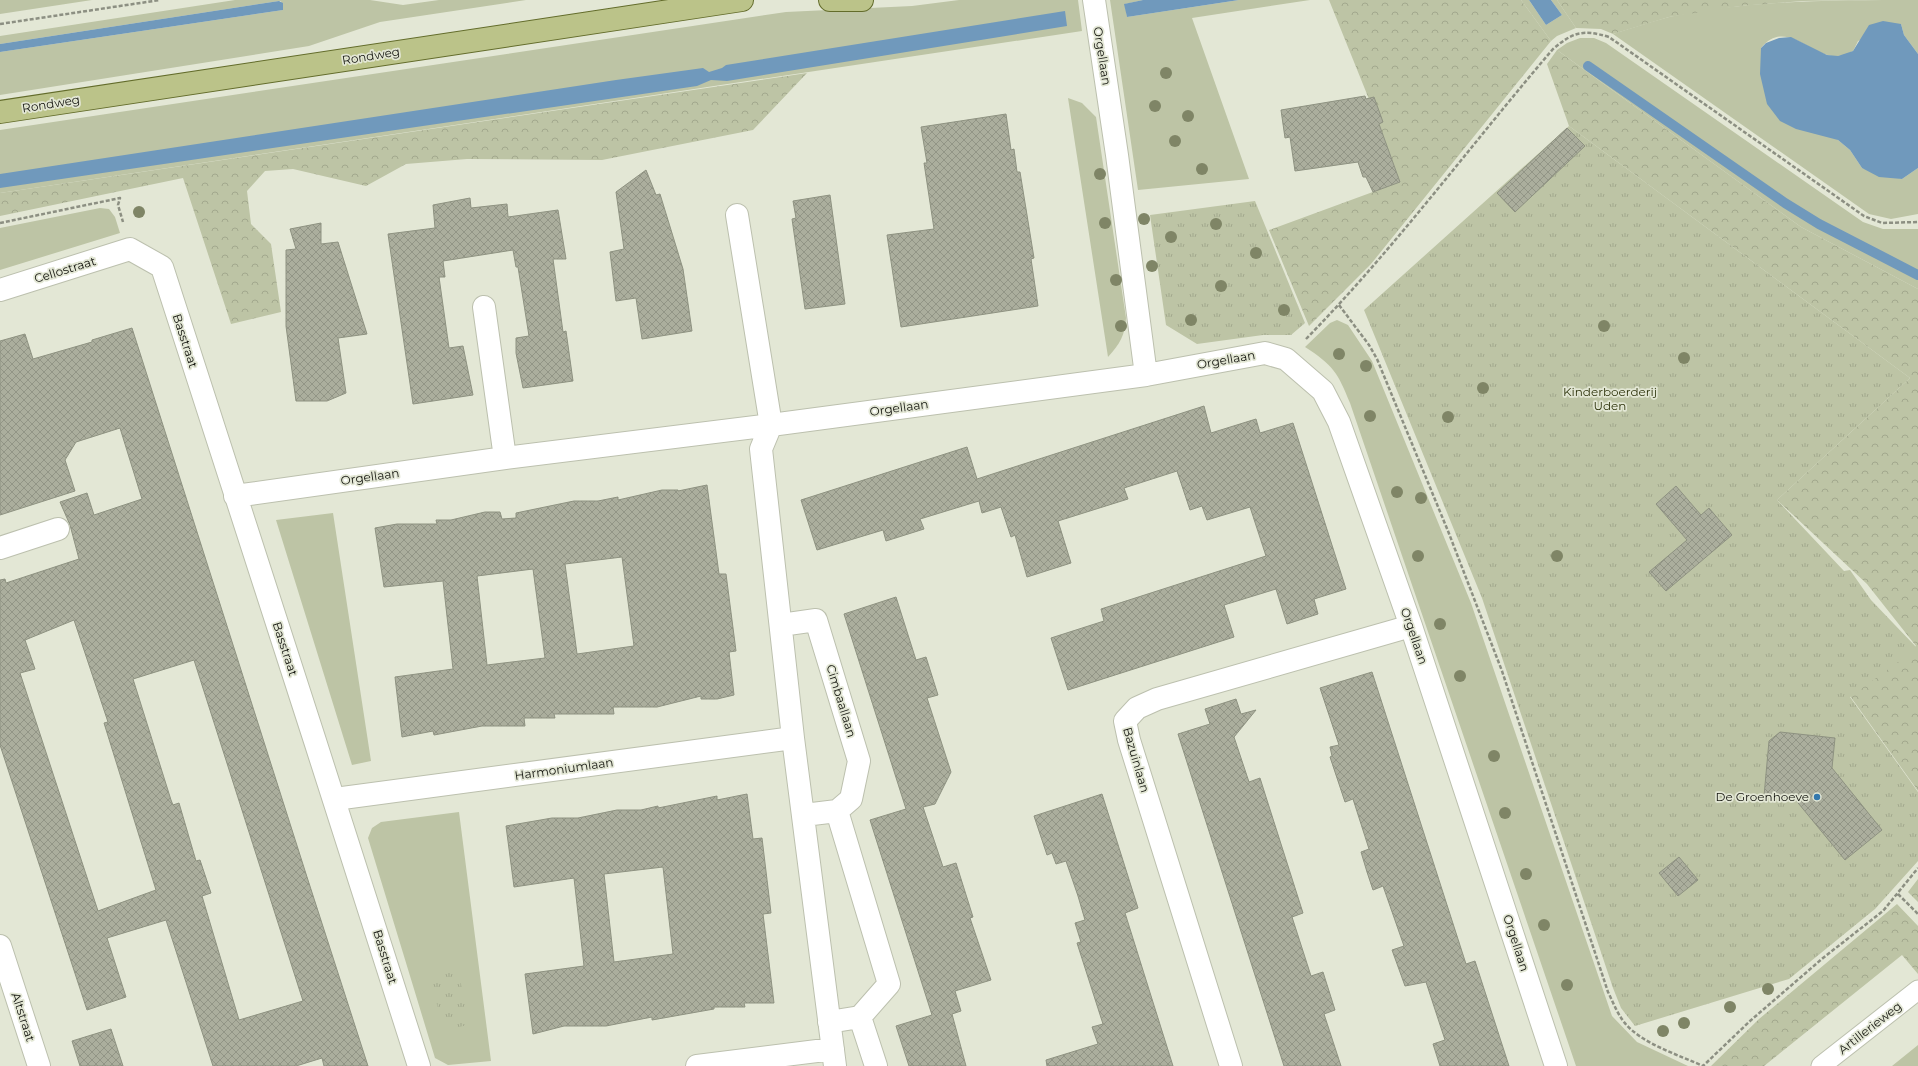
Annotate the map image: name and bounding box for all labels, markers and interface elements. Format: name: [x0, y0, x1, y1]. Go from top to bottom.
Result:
street label: Orgellaan: [1090, 26, 1115, 86]
street label: Rondweg: [341, 44, 401, 67]
street label: Rondweg: [21, 92, 81, 115]
street label: Cellostraat: [32, 253, 98, 286]
street label: Basstraat: [170, 312, 201, 370]
street label: Orgellaan: [1196, 347, 1256, 372]
park label: Kinderboerderij Uden: [1563, 384, 1657, 413]
street label: Orgellaan: [869, 396, 929, 419]
street label: Orgellaan: [340, 465, 400, 488]
street label: Orgellaan: [1398, 606, 1431, 666]
street label: Basstraat: [270, 620, 301, 678]
street label: Cimbaallaan: [823, 663, 860, 739]
street label: Bazuinlaan: [1120, 726, 1153, 794]
street label: Harmoniumlaan: [514, 754, 614, 783]
place label: De Groenhoeve: [1716, 789, 1809, 804]
marker: De Groenhoeve: [1812, 792, 1822, 802]
street label: Orgellaan: [1500, 913, 1533, 973]
street label: Basstraat: [370, 928, 401, 986]
street label: Altstraat: [9, 990, 38, 1043]
street label: Artillerieweg: [1835, 998, 1904, 1057]

